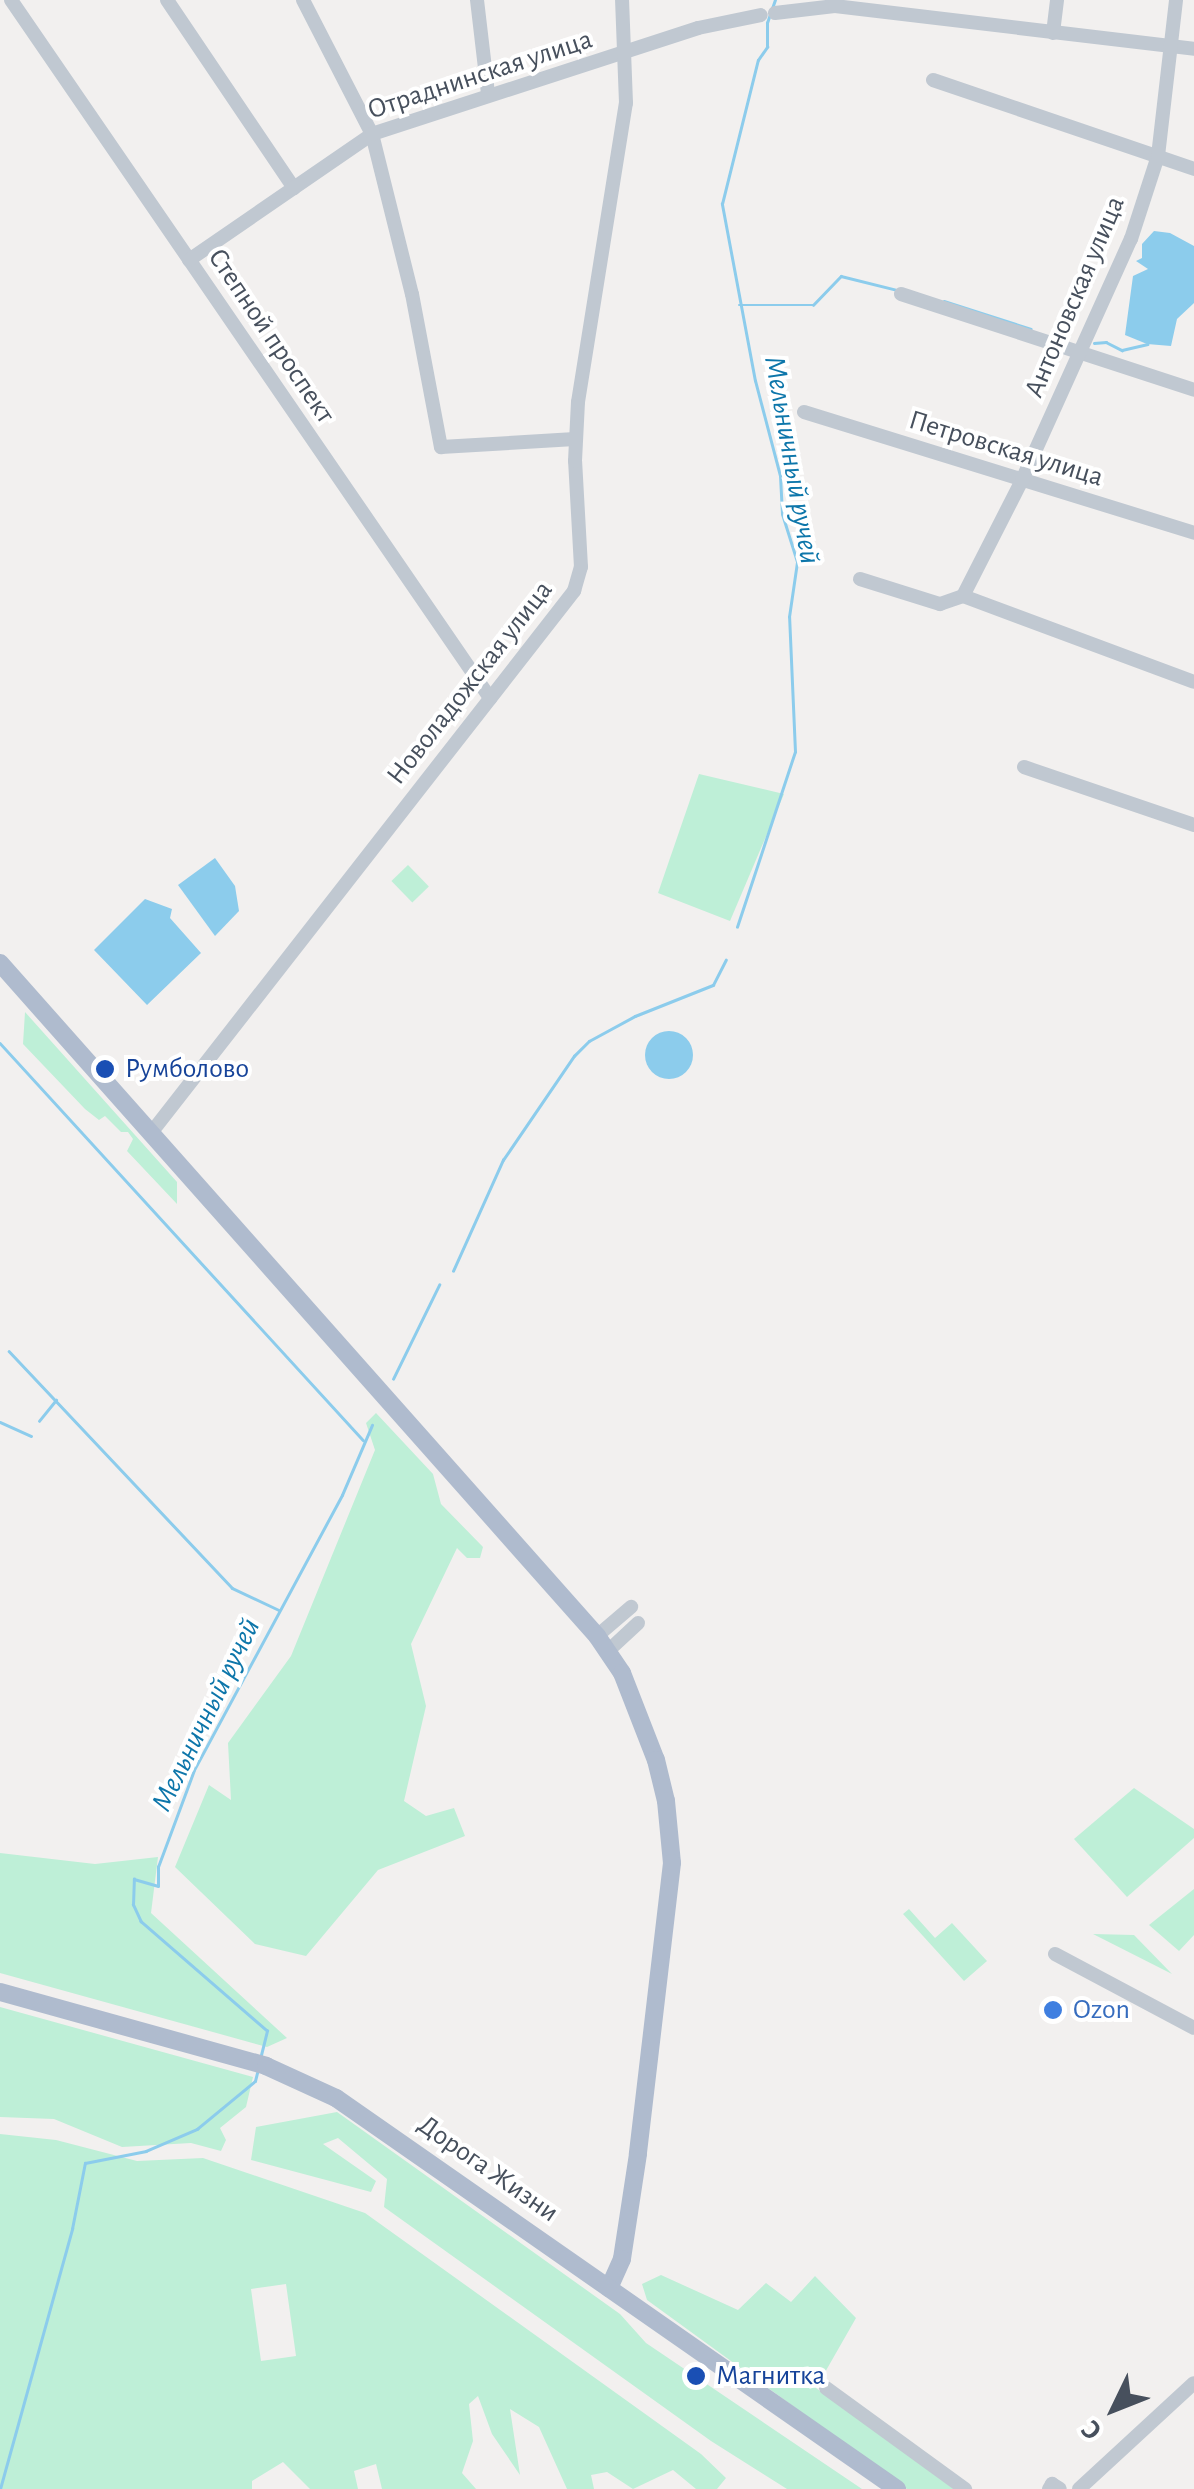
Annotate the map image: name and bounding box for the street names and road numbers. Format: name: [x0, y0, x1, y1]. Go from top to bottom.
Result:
street label: Отраднинская улица: [363, 23, 597, 127]
street label: Антоновская улица: [1017, 191, 1133, 403]
street label: Степной проспект: [200, 242, 342, 430]
street label: Петровская улица: [905, 403, 1107, 495]
street label: Новоладожская улица: [380, 574, 560, 792]
street label: Дорога Жизни: [411, 2108, 565, 2230]

